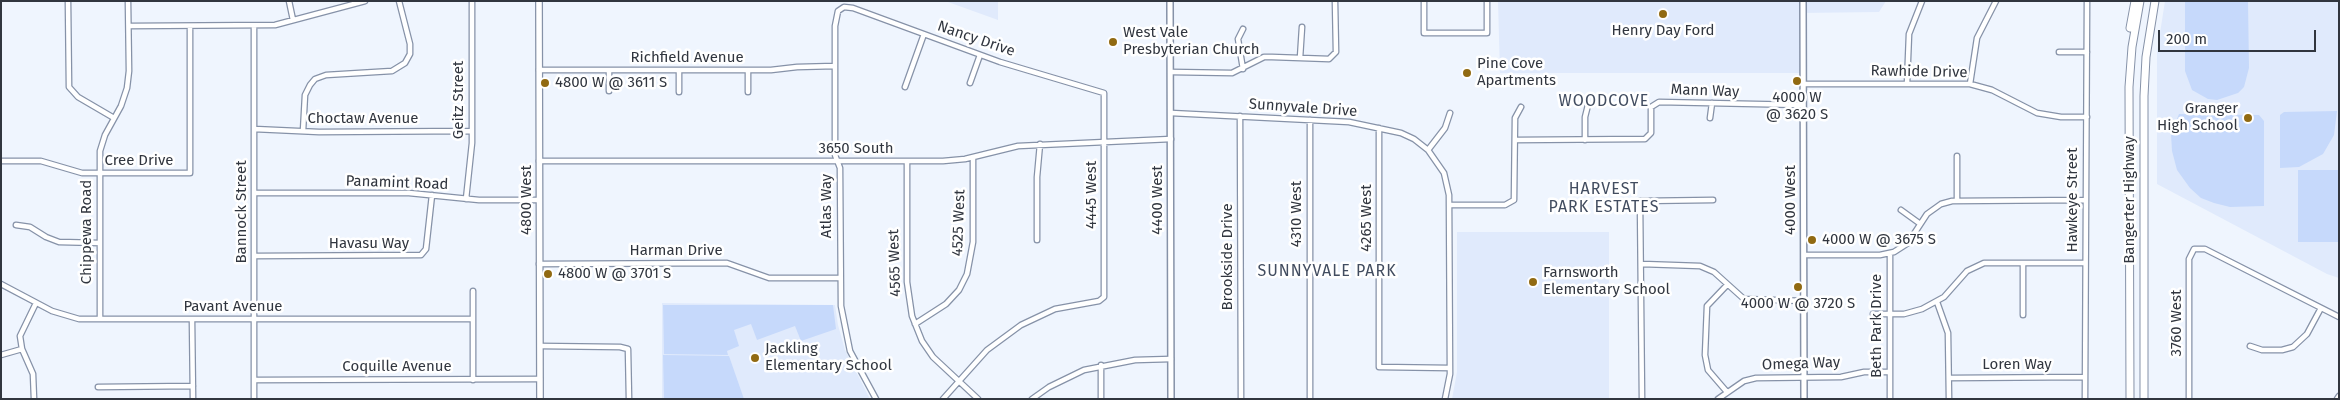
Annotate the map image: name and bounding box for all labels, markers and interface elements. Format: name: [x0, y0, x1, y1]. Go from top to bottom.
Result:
marker: Henry Day Ford: [1657, 8, 1669, 20]
street label: Nancy Drive: [935, 17, 1017, 61]
scale bar: [2160, 20, 2318, 52]
place label: Henry Day Ford: [1611, 22, 1715, 40]
place label: West Vale Presbyterian Church: [1123, 24, 1260, 59]
text: 200 m: [2166, 30, 2207, 48]
marker: West Vale Presbyterian Church: [1107, 36, 1119, 48]
street label: Richfield Avenue: [630, 49, 744, 67]
place label: Pine Cove Apartments: [1477, 55, 1556, 90]
street label: Geitz Street: [450, 61, 468, 139]
street label: Rawhide Drive: [1870, 62, 1968, 82]
marker: Pine Cove Apartments: [1461, 67, 1473, 79]
place label: 4800 W @ 3611 S: [555, 74, 667, 92]
marker: 4000 W @ 3620 S: [1791, 75, 1803, 87]
marker: 4800 W @ 3611 S: [539, 77, 551, 89]
street label: Mann Way: [1670, 81, 1740, 101]
place label: 4000 W @ 3620 S: [1766, 89, 1828, 124]
district label: WOODCOVE: [1558, 92, 1650, 112]
street label: Sunnyvale Drive: [1248, 95, 1358, 121]
place label: Granger High School: [2157, 100, 2238, 135]
street label: Choctaw Avenue: [308, 110, 418, 128]
marker: Granger High School: [2242, 112, 2254, 124]
street label: Bangerter Highway: [2121, 136, 2139, 264]
street label: 3650 South: [818, 140, 894, 158]
street label: Hawkeye Street: [2064, 148, 2082, 252]
street label: Cree Drive: [104, 152, 174, 170]
street label: Bannock Street: [233, 160, 251, 264]
street label: 4445 West: [1083, 161, 1101, 229]
street label: 4800 West: [518, 165, 536, 235]
street label: 4400 West: [1149, 165, 1167, 235]
street label: 4000 West: [1782, 165, 1800, 235]
street label: Panamint Road: [345, 172, 449, 194]
street label: Atlas Way: [818, 174, 836, 238]
street label: Chippewa Road: [78, 180, 96, 284]
district label: HARVEST PARK ESTATES: [1547, 180, 1661, 218]
street label: 4310 West: [1288, 181, 1306, 247]
street label: 4265 West: [1358, 184, 1376, 252]
street label: 4525 West: [949, 189, 969, 257]
street label: Brookside Drive: [1219, 203, 1237, 311]
street label: 4565 West: [885, 229, 905, 297]
place label: 4000 W @ 3675 S: [1822, 231, 1936, 249]
marker: 4000 W @ 3675 S: [1806, 234, 1818, 246]
street label: Havasu Way: [329, 235, 409, 253]
street label: Harman Drive: [629, 242, 723, 260]
district label: SUNNYVALE PARK: [1256, 262, 1398, 282]
place label: Farnsworth Elementary School: [1543, 264, 1670, 299]
place label: 4800 W @ 3701 S: [558, 265, 671, 283]
marker: 4800 W @ 3701 S: [542, 268, 554, 280]
street label: Beth Park Drive: [1868, 274, 1886, 378]
marker: Farnsworth Elementary School: [1527, 276, 1539, 288]
marker: 4000 W @ 3720 S: [1792, 281, 1804, 293]
street label: 3760 West: [2168, 290, 2186, 356]
place label: 4000 W @ 3720 S: [1741, 295, 1855, 313]
street label: Pavant Avenue: [183, 298, 283, 316]
place label: Jackling Elementary School: [765, 340, 892, 375]
marker: Jackling Elementary School: [749, 352, 761, 364]
street label: Omega Way: [1762, 354, 1840, 374]
street label: Loren Way: [1982, 356, 2052, 374]
street label: Coquille Avenue: [342, 358, 452, 376]

